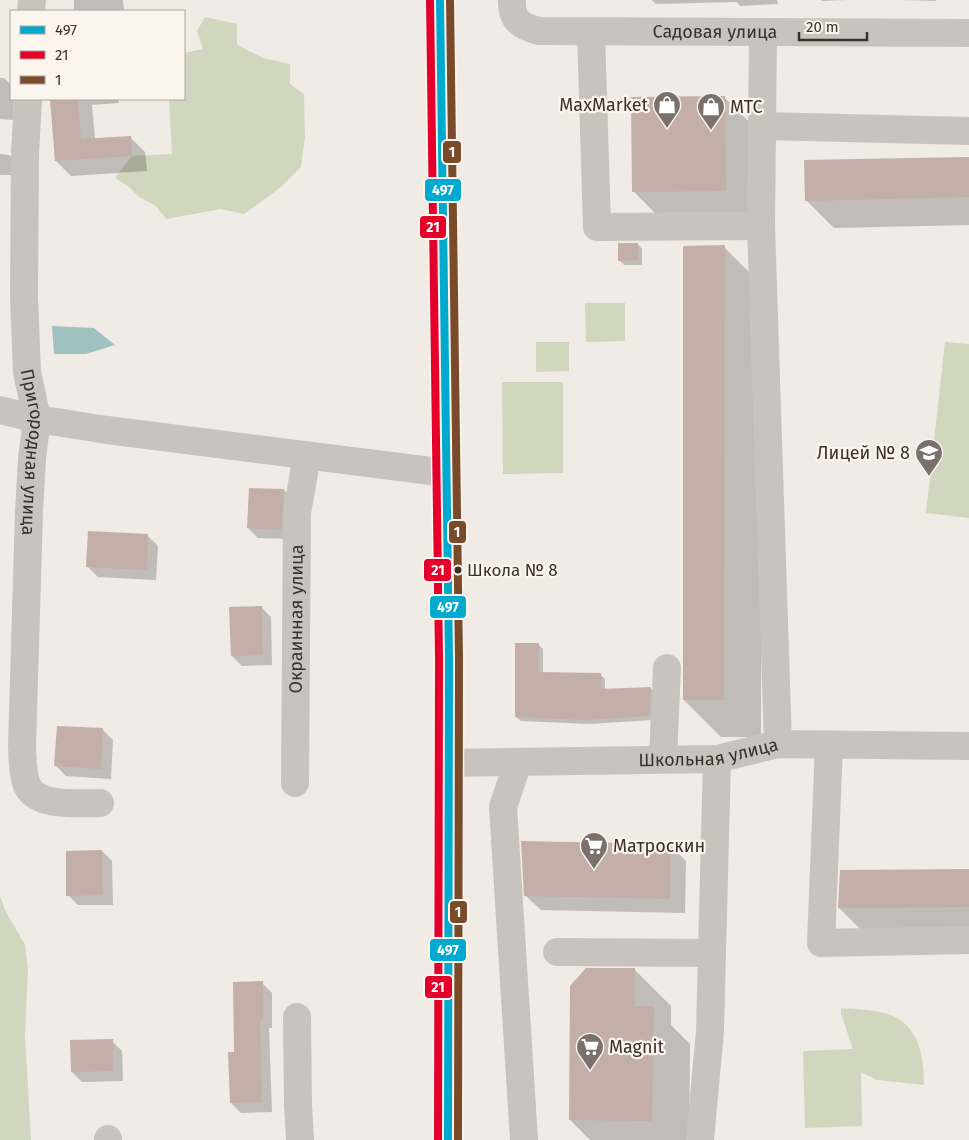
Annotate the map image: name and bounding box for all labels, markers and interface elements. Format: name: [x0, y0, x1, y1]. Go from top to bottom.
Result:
legend: [10, 10, 185, 100]
scale bar: [799, 10, 866, 42]
text: 20 m: [806, 18, 839, 36]
text: 497: [55, 21, 77, 39]
street label: Садовая улица: [652, 21, 777, 43]
text: 21: [55, 46, 69, 64]
text: 1: [55, 71, 62, 89]
shop icon: MaxMarket: [652, 90, 682, 129]
shop icon: МТС: [696, 92, 726, 131]
place label: MaxMarket: [559, 94, 648, 116]
place label: МТС: [730, 96, 763, 118]
line badge: 1: [442, 140, 462, 164]
text: 1: [449, 144, 455, 161]
line badge: 497: [424, 178, 462, 202]
text: 497: [432, 182, 454, 199]
line badge: 21: [419, 215, 447, 239]
text: 21: [426, 219, 440, 236]
street label: Пригородная улица: [16, 367, 48, 536]
school or university icon: Лицей № 8: [914, 438, 944, 477]
place label: Лицей № 8: [817, 442, 910, 464]
line badge: 1: [448, 520, 467, 544]
text: 1: [454, 524, 460, 541]
street label: Окраинная улица: [285, 544, 308, 694]
line badge: 21: [423, 558, 452, 582]
place label: Школа № 8: [467, 560, 558, 581]
text: 21: [431, 562, 445, 579]
marker: Школа № 8: [453, 565, 463, 575]
line badge: 497: [429, 595, 467, 619]
text: 497: [437, 599, 459, 616]
street label: Школьная улица: [638, 733, 780, 771]
supermarket icon: Матроскин: [579, 831, 609, 870]
place label: Матроскин: [613, 835, 705, 857]
line badge: 1: [449, 900, 468, 924]
text: 1: [455, 904, 461, 921]
line badge: 497: [429, 938, 467, 962]
text: 497: [437, 942, 459, 959]
line badge: 21: [424, 975, 453, 999]
text: 21: [431, 979, 445, 996]
supermarket icon: Magnit: [575, 1032, 605, 1071]
place label: Magnit: [609, 1036, 665, 1058]

